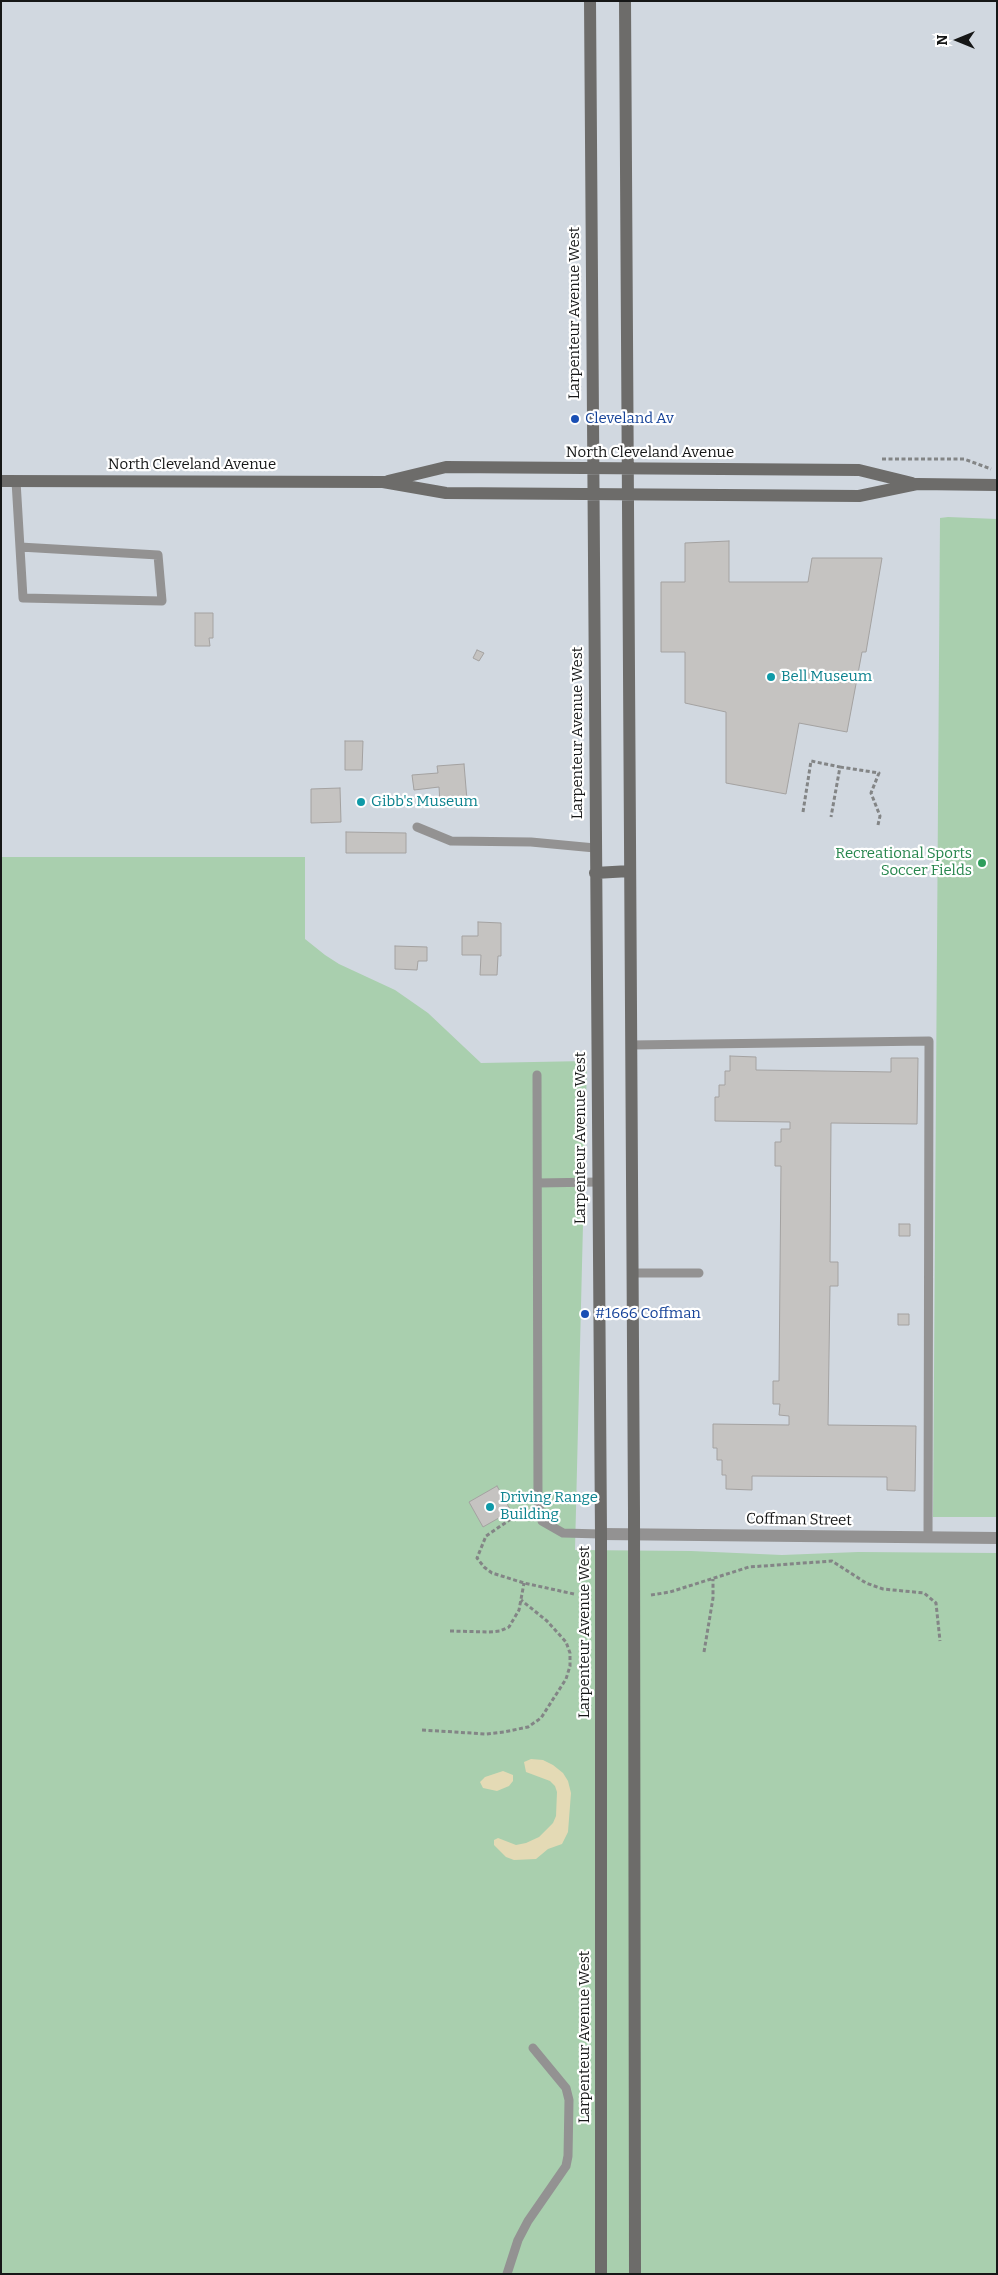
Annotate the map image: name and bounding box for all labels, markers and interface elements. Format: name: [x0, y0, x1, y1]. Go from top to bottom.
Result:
north arrow: [933, 15, 983, 65]
text: N: [934, 35, 951, 45]
street label: Larpenteur Avenue West: [566, 227, 584, 399]
place label: Cleveland Av: [585, 410, 674, 428]
marker: Cleveland Av: [569, 413, 581, 425]
street label: North Cleveland Avenue: [566, 444, 734, 462]
street label: North Cleveland Avenue: [108, 456, 276, 474]
street label: Larpenteur Avenue West: [569, 647, 587, 819]
place label: Bell Museum: [781, 668, 872, 686]
marker: Bell Museum: [765, 671, 777, 683]
place label: Gibb's Museum: [371, 793, 478, 811]
marker: Gibb's Museum: [355, 796, 367, 808]
place label: Recreational Sports Soccer Fields: [835, 845, 972, 880]
marker: Recreational Sports Soccer Fields: [976, 857, 988, 869]
street label: Larpenteur Avenue West: [572, 1052, 590, 1224]
place label: #1666 Coffman: [595, 1305, 701, 1323]
marker: #1666 Coffman: [579, 1308, 591, 1320]
place label: Driving Range Building: [500, 1489, 598, 1524]
marker: Driving Range Building: [484, 1501, 496, 1513]
street label: Coffman Street: [746, 1510, 852, 1530]
street label: Larpenteur Avenue West: [576, 1546, 594, 1718]
street label: Larpenteur Avenue West: [576, 1951, 594, 2123]

